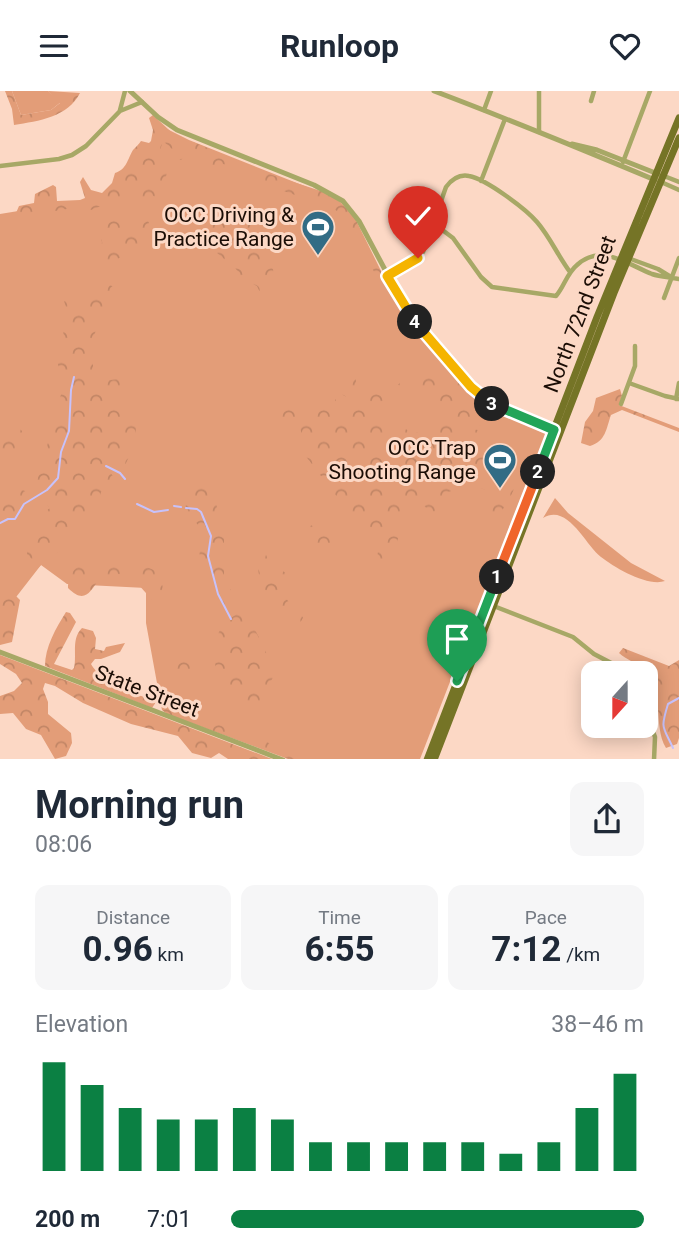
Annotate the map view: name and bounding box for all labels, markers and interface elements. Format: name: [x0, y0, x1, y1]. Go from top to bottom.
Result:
icon: menu: [35, 27, 73, 65]
text: Runloop: [280, 27, 399, 65]
icon: heart: [606, 27, 644, 65]
pin: [388, 186, 448, 258]
icon: check: [399, 197, 437, 235]
place label: OCC Driving & Practice Range: [153, 203, 294, 251]
sports icon: OCC Driving & Practice Range: [299, 208, 337, 257]
street label: North 72nd Street: [539, 232, 621, 396]
pin: 4: [398, 305, 432, 339]
text: 4: [409, 310, 420, 333]
pin: 3: [475, 387, 510, 421]
text: 3: [486, 392, 497, 415]
place label: OCC Trap Shooting Range: [329, 436, 476, 484]
sports icon: OCC Trap Shooting Range: [481, 441, 519, 490]
pin: 2: [520, 455, 556, 489]
text: 2: [532, 460, 543, 483]
pin: 1: [480, 559, 514, 595]
text: 1: [491, 565, 502, 588]
pin: [427, 609, 487, 681]
icon: arrive: [438, 620, 476, 658]
street label: State Street: [92, 660, 202, 722]
north arrow: [581, 661, 658, 739]
map controls: [581, 661, 658, 738]
button: share: [570, 782, 644, 856]
text: Morning run: [35, 783, 244, 827]
text: 08:06: [35, 831, 92, 858]
text: Distance: [96, 906, 170, 929]
text: Time: [318, 906, 361, 929]
text: Pace: [525, 906, 567, 929]
text: 0.96: [82, 929, 153, 970]
text: 6:55: [304, 929, 375, 970]
text: 7:12: [491, 929, 561, 970]
text: km: [153, 943, 184, 966]
text: /km: [561, 943, 600, 966]
text: Elevation: [35, 1011, 128, 1038]
text: 38–46 m: [551, 1011, 644, 1038]
text: 200 m: [35, 1206, 100, 1233]
text: 7:01: [147, 1206, 191, 1233]

